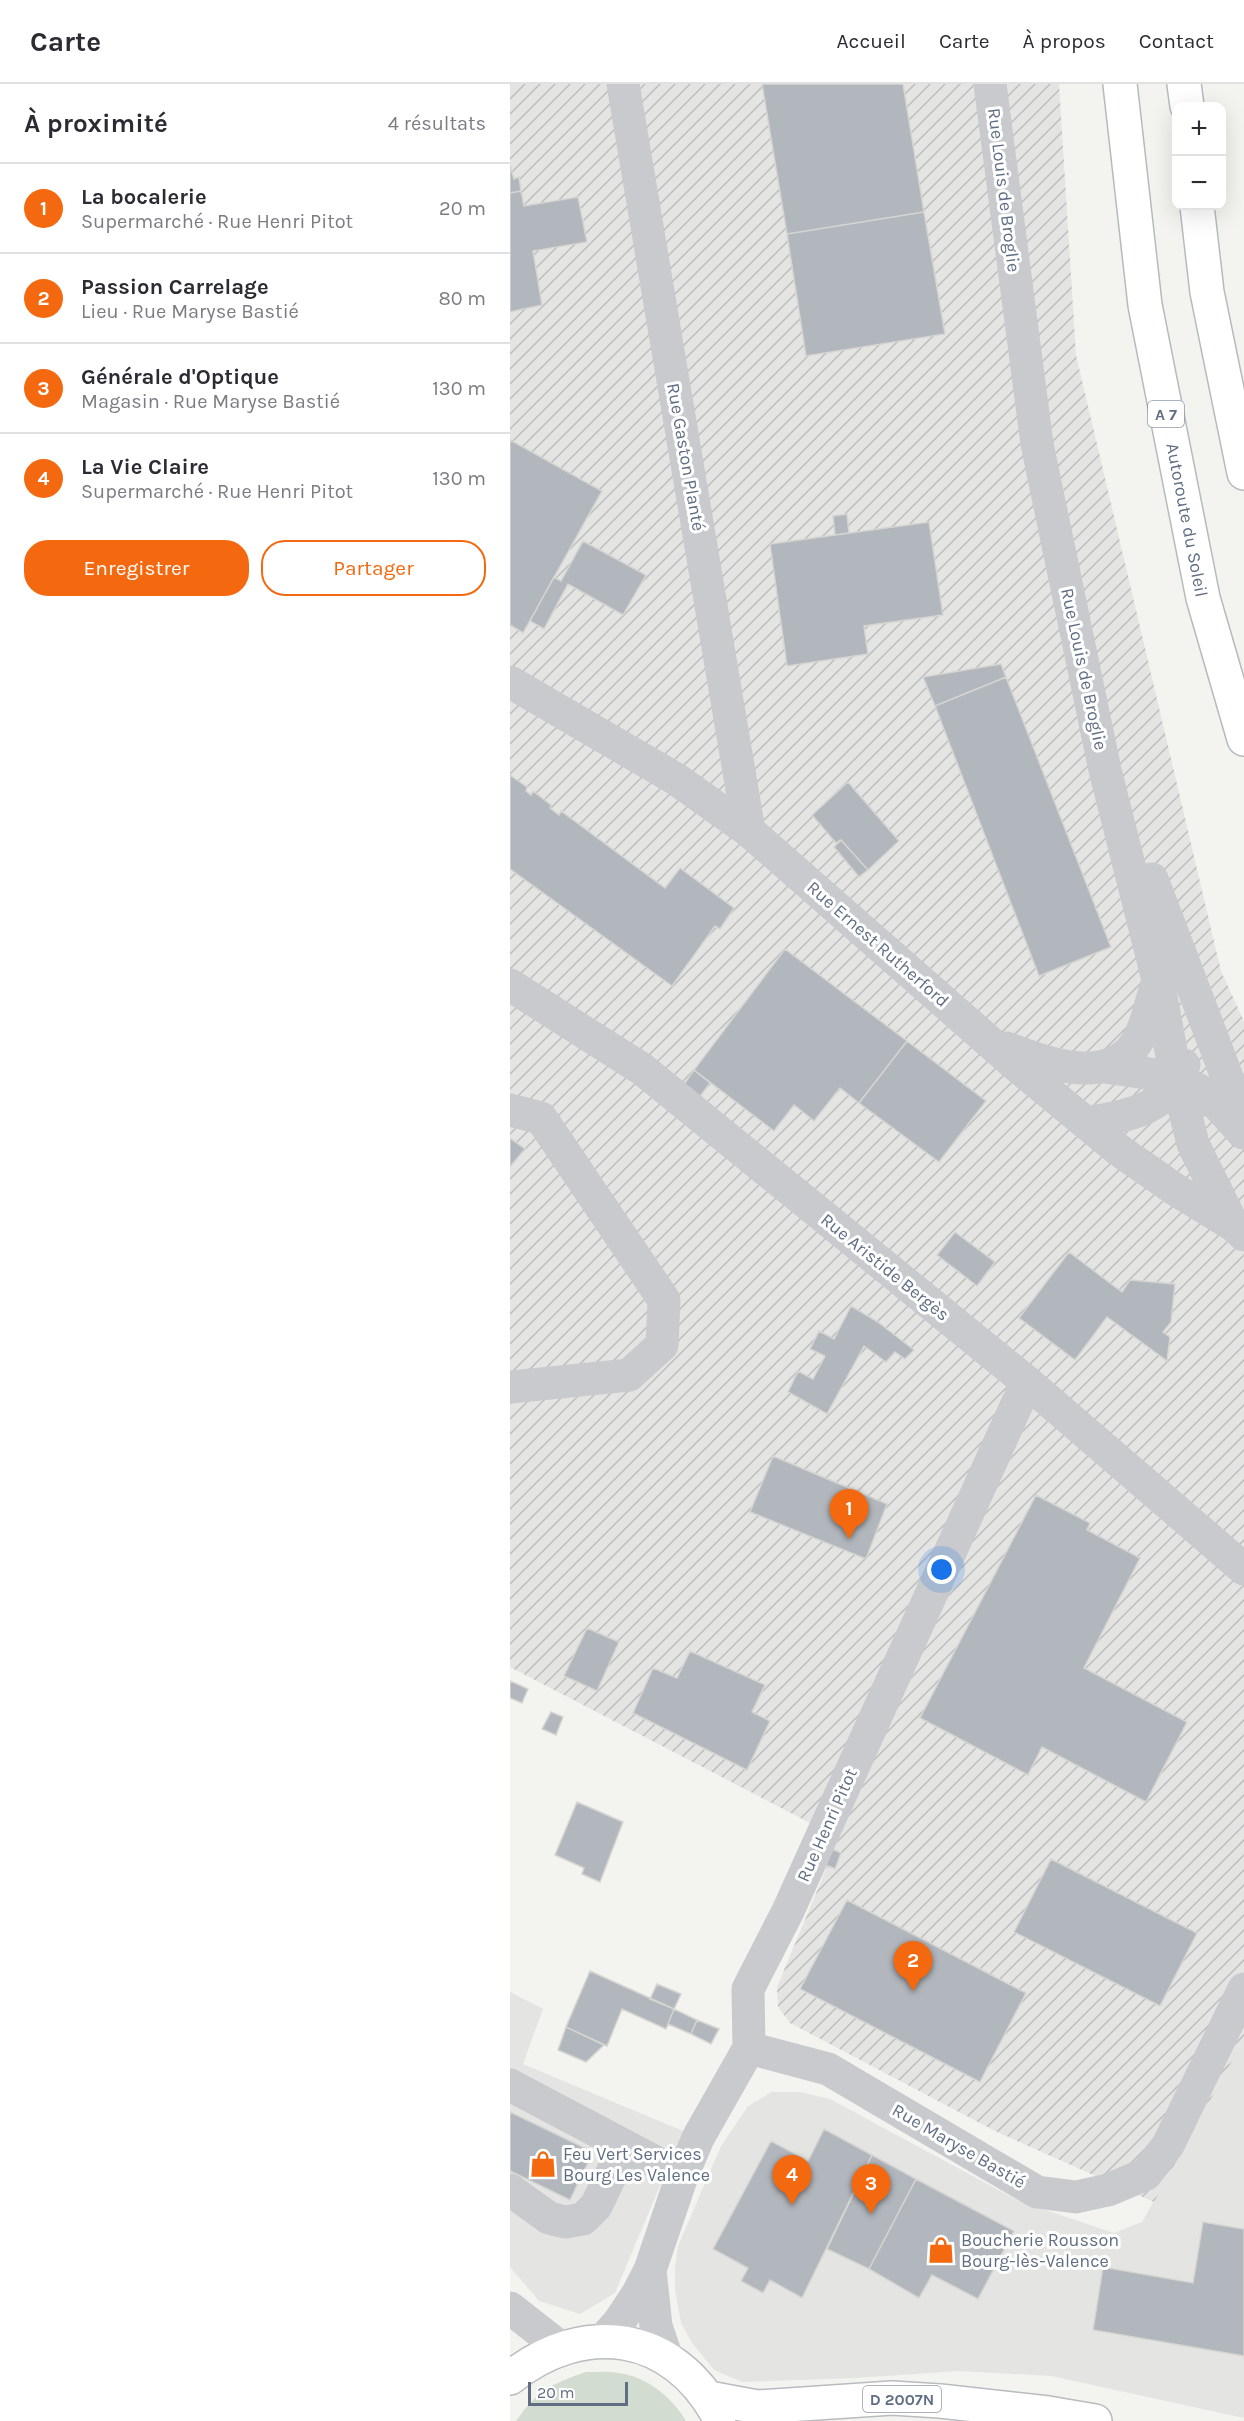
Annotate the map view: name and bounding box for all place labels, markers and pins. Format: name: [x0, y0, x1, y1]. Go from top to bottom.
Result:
pin: 1: [830, 1490, 868, 1539]
pin: 2: [894, 1942, 932, 1991]
place label: Feu Vert Services Bourg Les Valence: [563, 2143, 710, 2186]
shop icon: Feu Vert Services Bourg Les Valence: [528, 2149, 558, 2179]
pin: 4: [772, 2156, 812, 2205]
pin: 3: [852, 2164, 890, 2214]
place label: Boucherie Rousson Bourg-lès-Valence: [961, 2229, 1119, 2272]
shop icon: Boucherie Rousson Bourg-lès-Valence: [926, 2235, 956, 2265]

